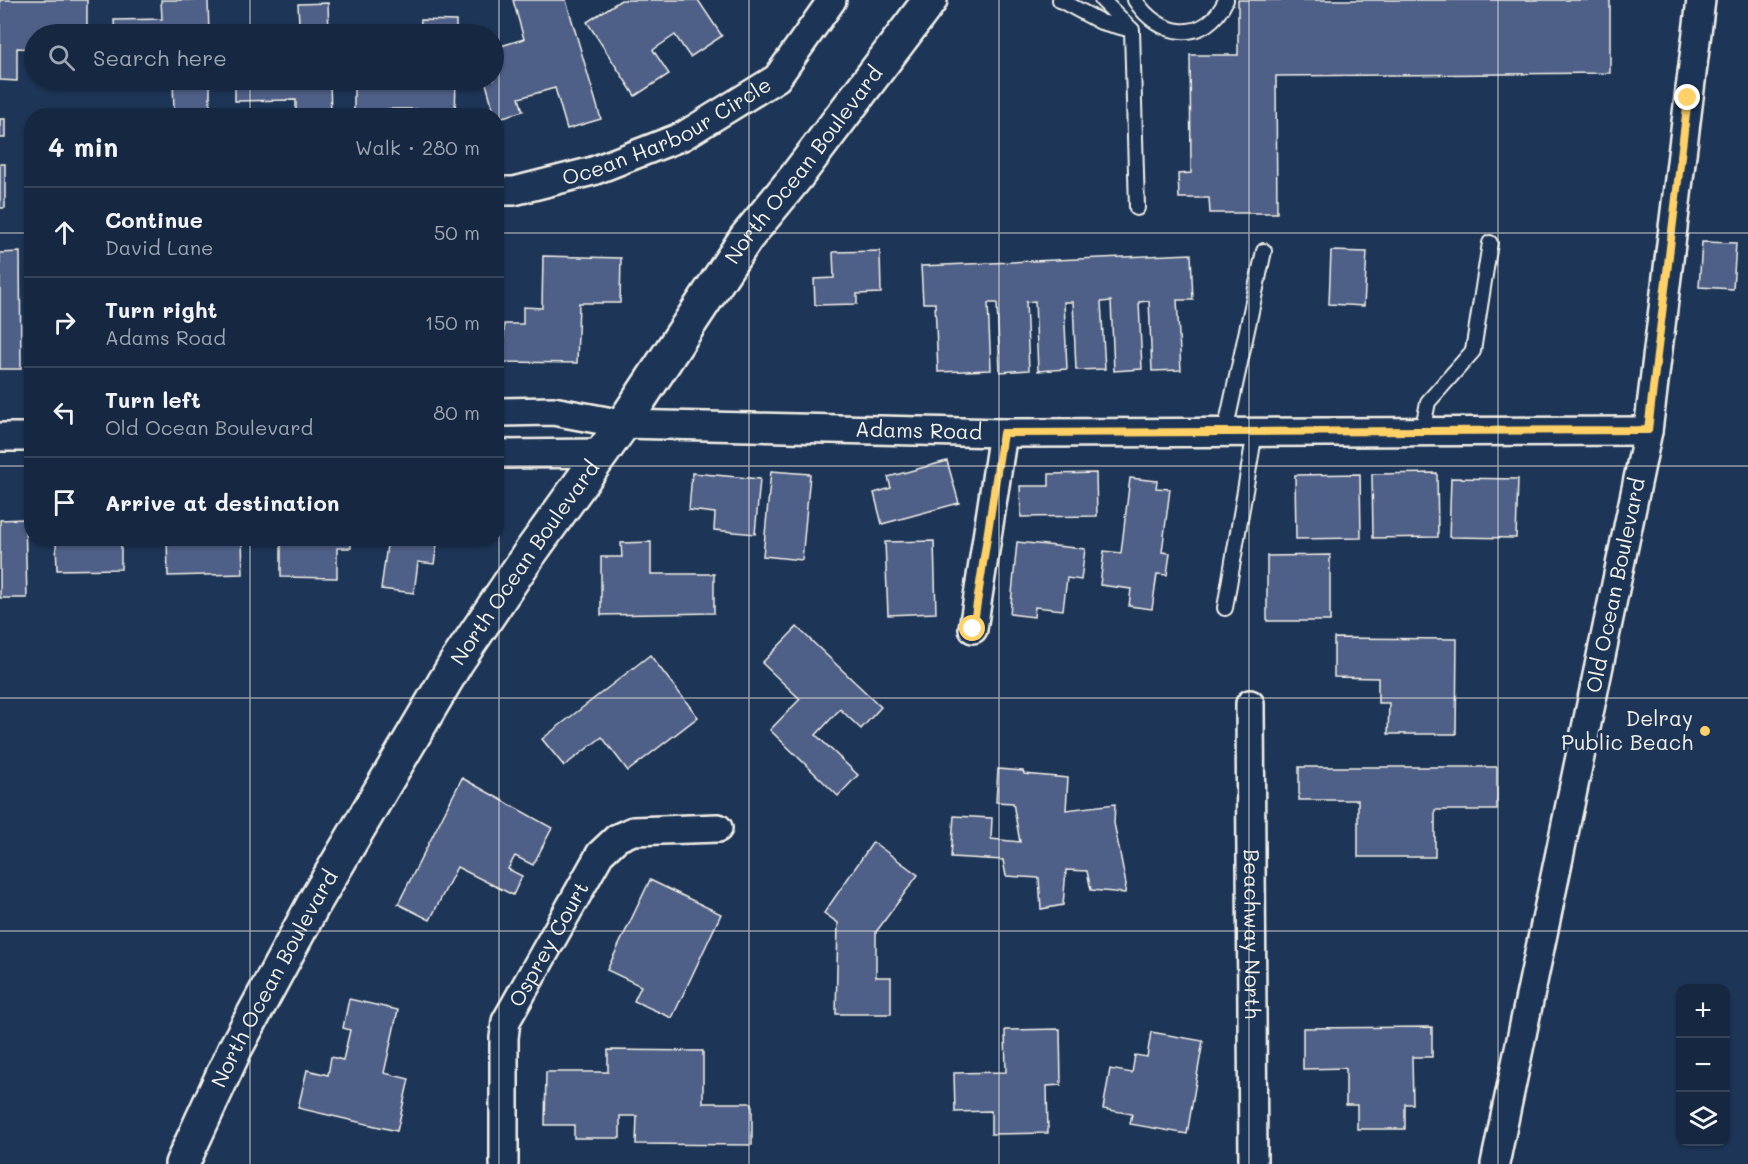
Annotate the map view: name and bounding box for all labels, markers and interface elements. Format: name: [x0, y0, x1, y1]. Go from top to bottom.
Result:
search box: [24, 24, 504, 90]
icon: search: [45, 41, 78, 74]
text: Search here: [93, 43, 227, 72]
street label: North Ocean Boulevard: [718, 60, 887, 269]
street label: Ocean Harbour Circle: [559, 70, 776, 190]
route end: [1674, 84, 1700, 110]
text: 4 min: [48, 130, 118, 164]
text: Walk · 280 m: [355, 134, 480, 160]
text: Continue: [105, 205, 203, 234]
icon: ahead: [48, 216, 81, 249]
text: 50 m: [434, 219, 480, 245]
text: David Lane: [105, 234, 213, 260]
text: Turn right: [105, 295, 217, 324]
icon: right: [48, 306, 81, 339]
text: 150 m: [425, 309, 480, 335]
text: Adams Road: [105, 324, 226, 350]
text: Turn left: [105, 385, 201, 414]
icon: left: [48, 396, 81, 429]
text: 80 m: [433, 399, 480, 425]
text: Old Ocean Boulevard: [105, 414, 313, 440]
street label: Adams Road: [855, 415, 983, 445]
street label: North Ocean Boulevard: [444, 455, 604, 670]
street label: Old Ocean Boulevard: [1579, 475, 1650, 695]
icon: arrive: [48, 486, 81, 519]
text: Arrive at destination: [105, 488, 340, 517]
route start: [959, 615, 985, 641]
place label: Delray Public Beach: [1561, 704, 1693, 755]
marker: Delray Public Beach: [1698, 724, 1712, 738]
street label: Beachway North: [1239, 849, 1267, 1019]
street label: North Ocean Boulevard: [204, 864, 343, 1091]
street label: Osprey Court: [502, 876, 594, 1011]
map controls: [1676, 984, 1730, 1146]
button: +: [1676, 984, 1730, 1038]
button: −: [1676, 1038, 1730, 1092]
button: layers: [1676, 1092, 1730, 1146]

